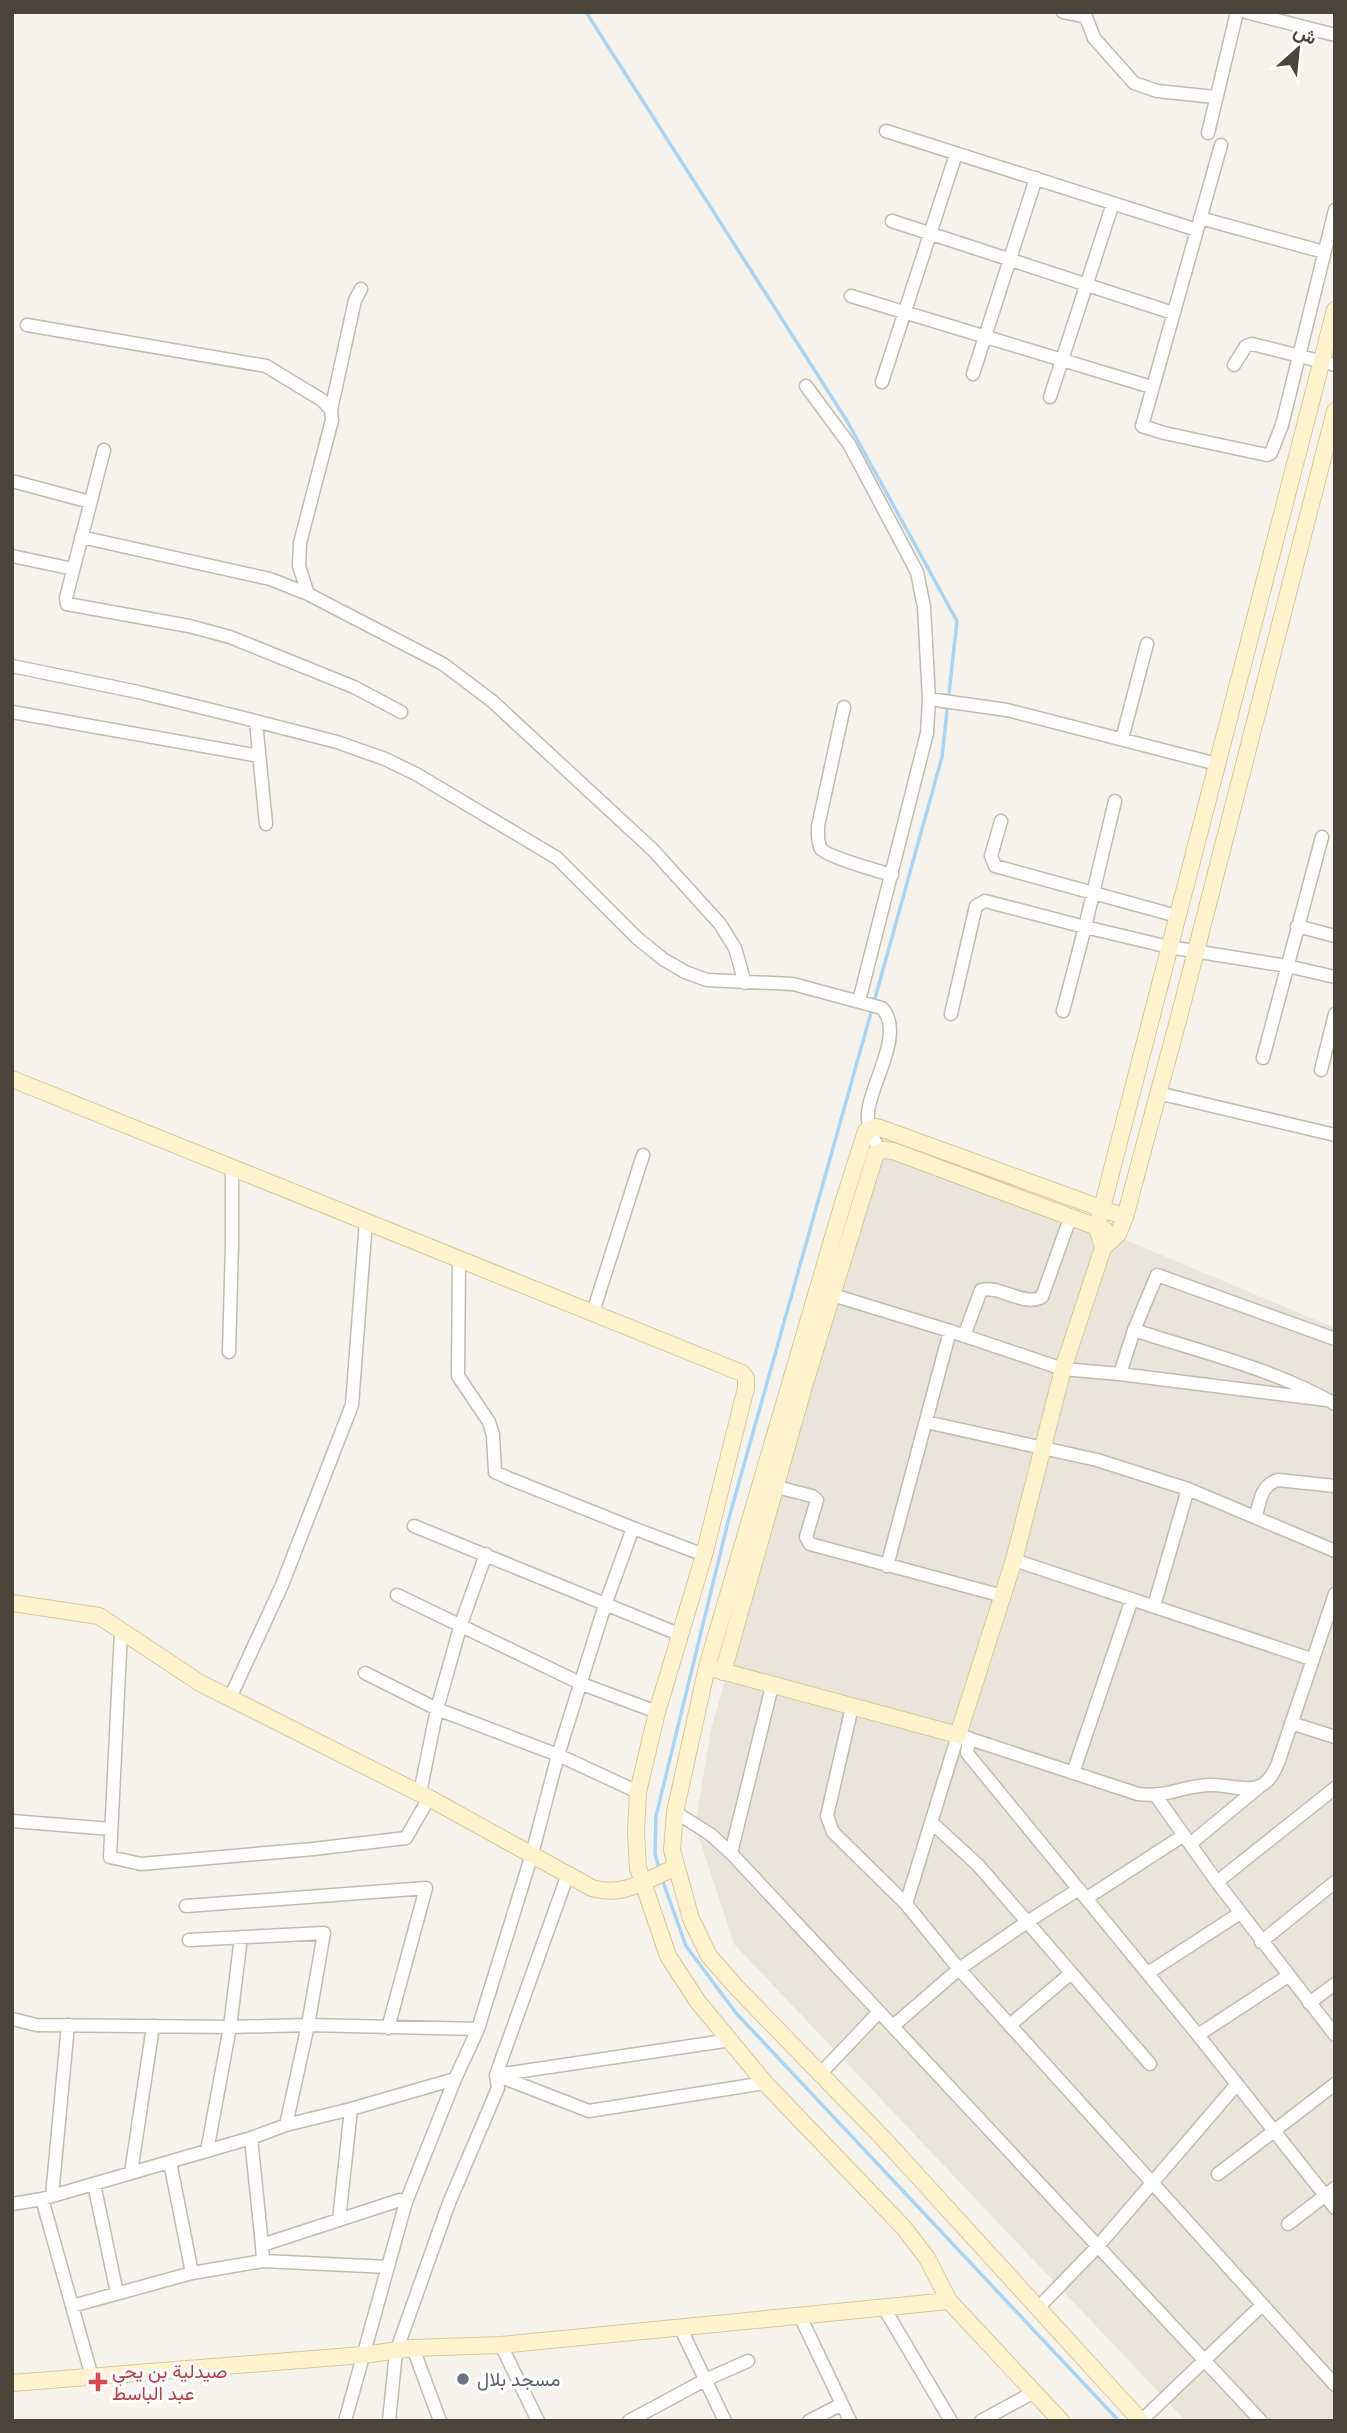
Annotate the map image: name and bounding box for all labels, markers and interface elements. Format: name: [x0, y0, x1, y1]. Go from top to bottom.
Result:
north arrow: [1263, 14, 1333, 84]
text: ش: [1290, 19, 1321, 50]
place label: صيدلية بن يحي عبد الباسط: [112, 2360, 227, 2405]
place label: مسجد بلال: [477, 2368, 560, 2391]
marker: مسجد بلال: [455, 2371, 471, 2387]
marker: صيدلية بن يحي عبد الباسط: [90, 2374, 106, 2390]

